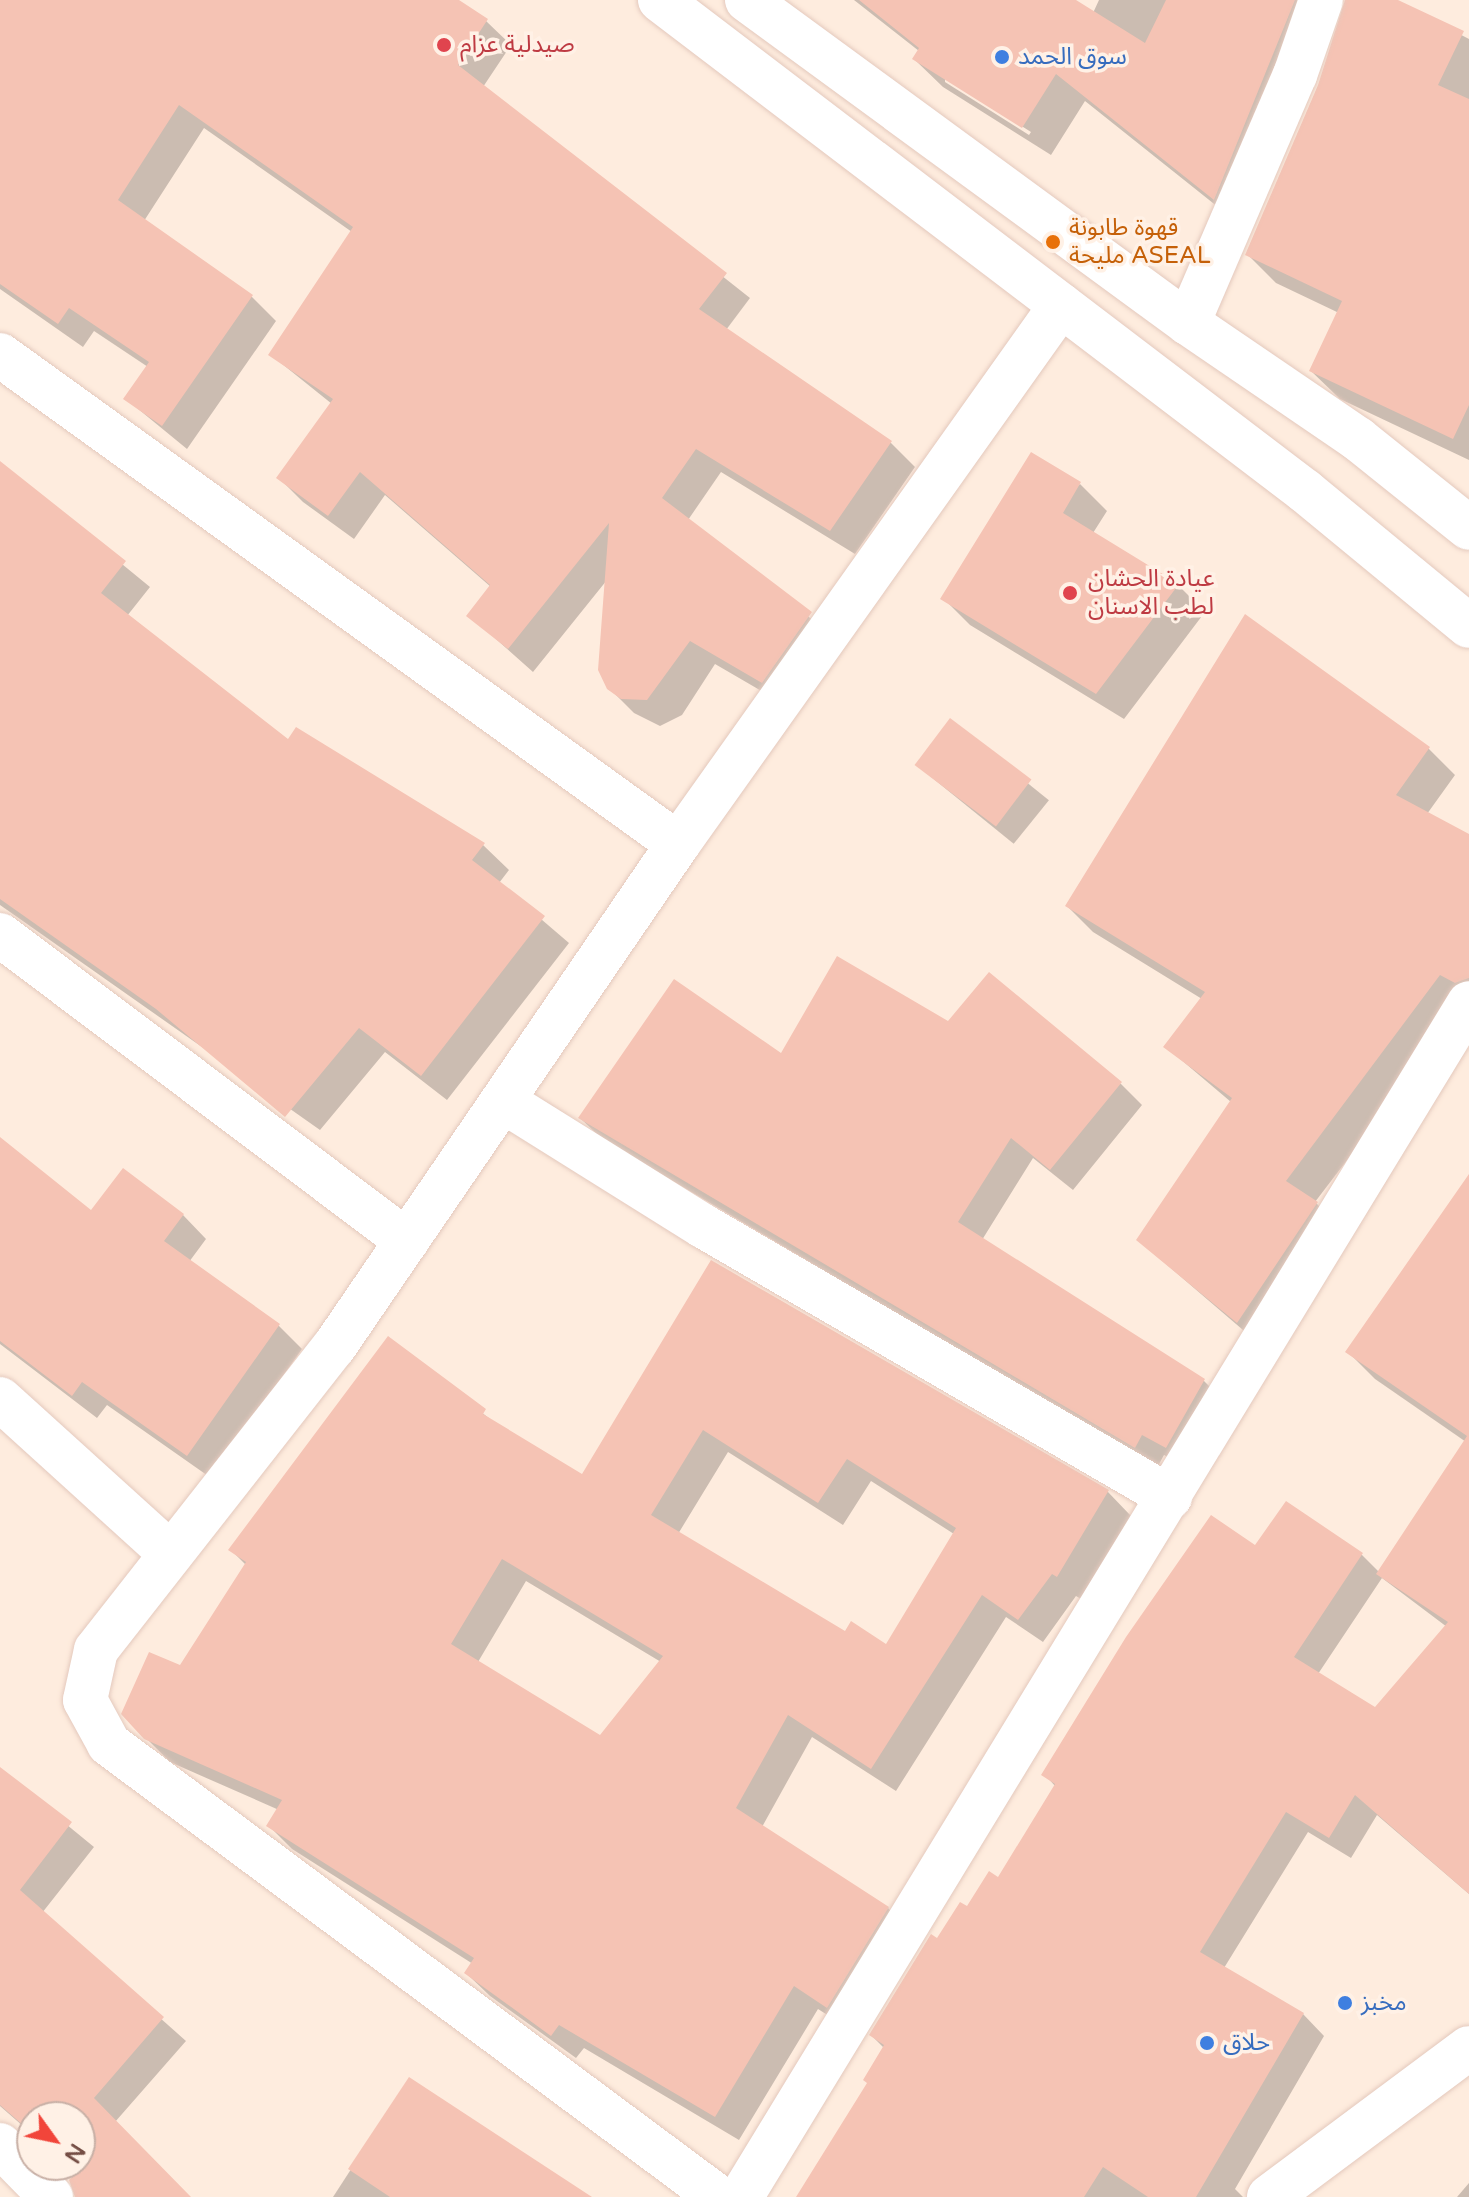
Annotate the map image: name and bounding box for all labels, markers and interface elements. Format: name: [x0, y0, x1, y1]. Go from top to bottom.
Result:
place label: صيدلية عزام: [460, 31, 575, 59]
marker: صيدلية عزام: [435, 36, 453, 54]
place label: سوق الحمد: [1018, 43, 1127, 71]
marker: سوق الحمد: [993, 48, 1011, 66]
place label: قهوة طابونة مليحة ASEAL: [1069, 214, 1211, 270]
marker: قهوة طابونة مليحة ASEAL: [1044, 233, 1062, 251]
place label: عيادة الحشان لطب الاسنان: [1088, 565, 1214, 621]
marker: عيادة الحشان لطب الاسنان: [1059, 582, 1081, 604]
place label: مخبز: [1361, 1989, 1407, 2017]
marker: مخبز: [1336, 1994, 1354, 2012]
place label: حلاق: [1223, 2029, 1270, 2057]
marker: حلاق: [1198, 2034, 1216, 2052]
north arrow: [16, 2101, 96, 2181]
text: N: [59, 2138, 90, 2167]

